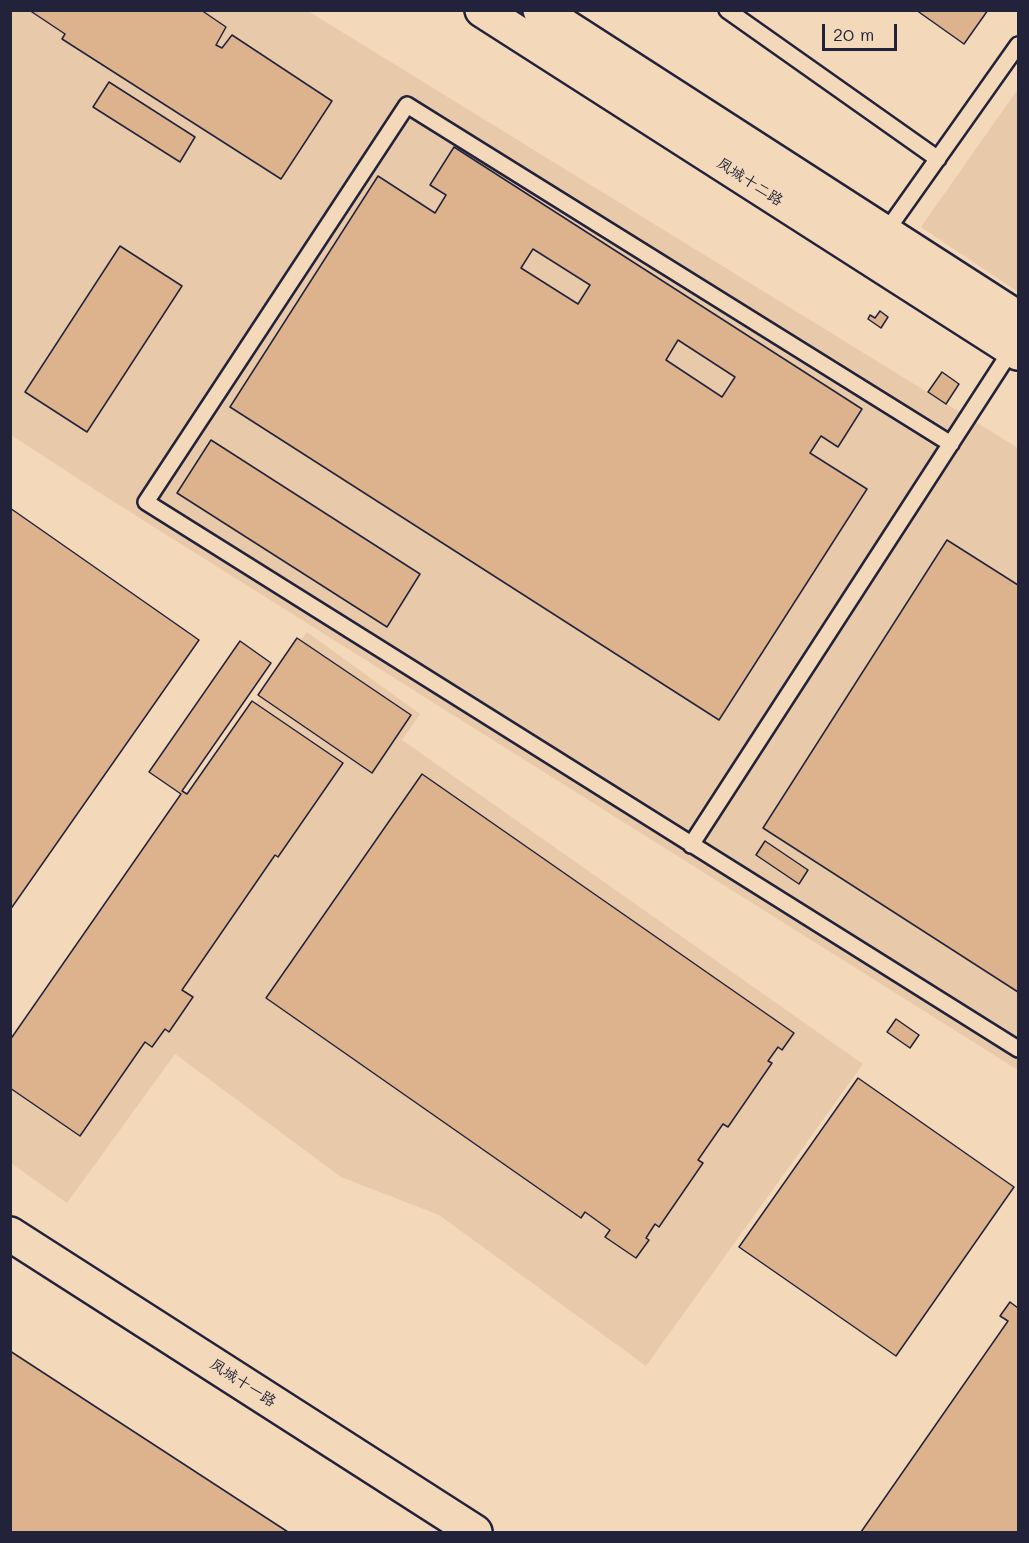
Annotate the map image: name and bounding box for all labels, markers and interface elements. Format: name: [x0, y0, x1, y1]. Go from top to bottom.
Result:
scale bar: [825, 12, 900, 50]
text: 20 m: [833, 22, 874, 46]
street label: 凤城十二路: [714, 154, 786, 210]
street label: 凤城十一路: [207, 1355, 279, 1411]

